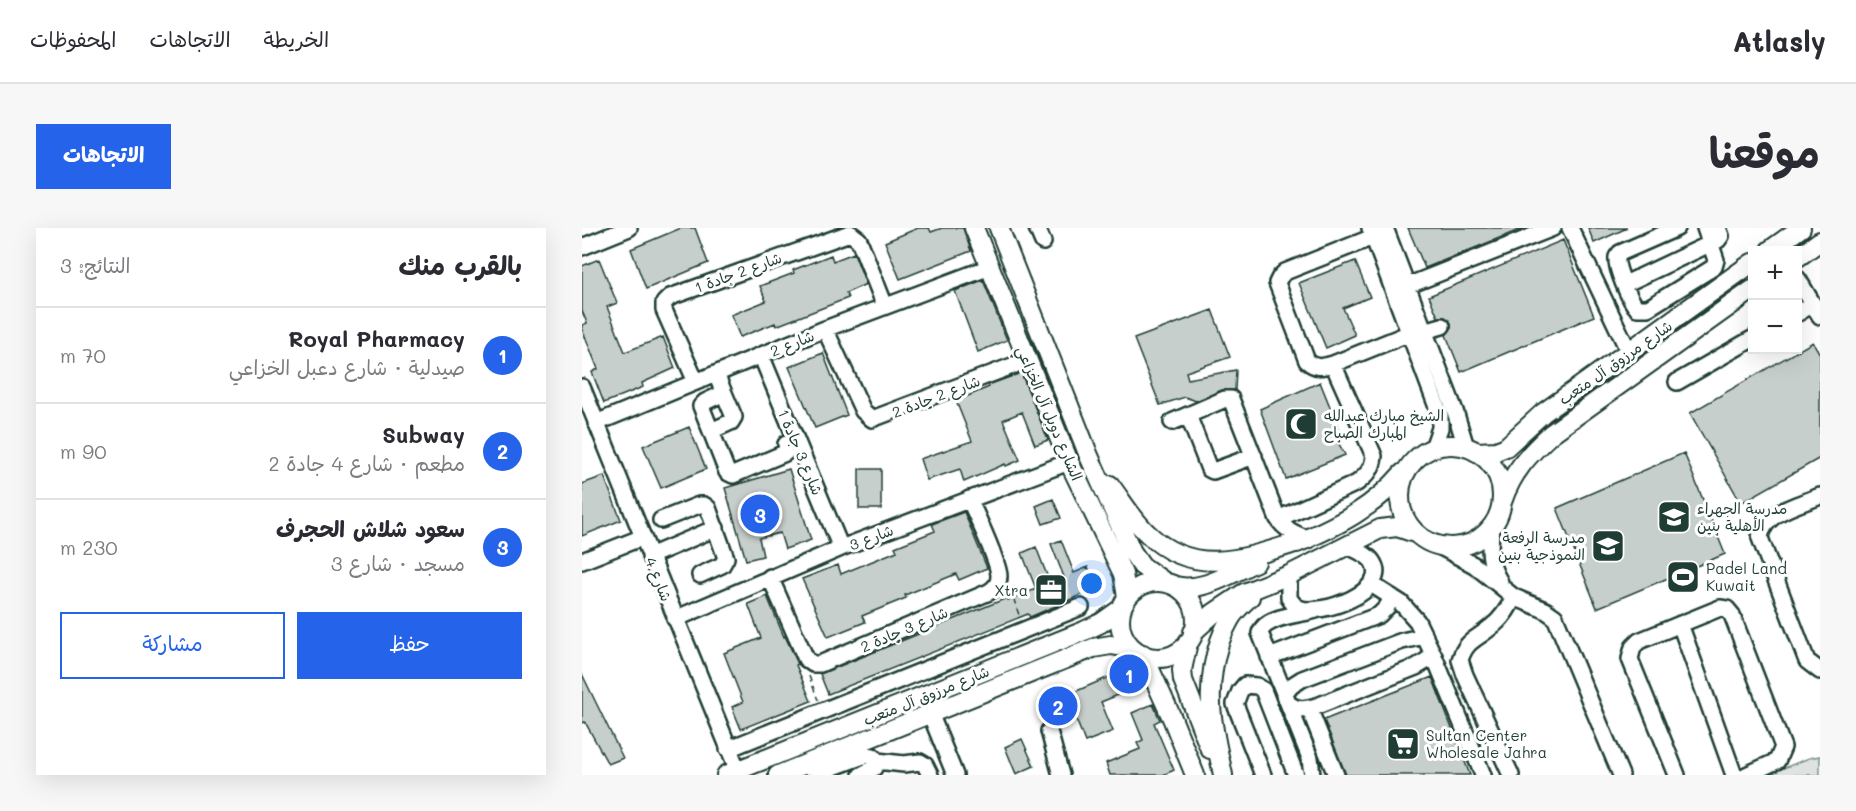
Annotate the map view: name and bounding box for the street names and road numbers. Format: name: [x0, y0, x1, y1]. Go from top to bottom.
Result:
street label: شارع 2 جادة 1: [692, 247, 785, 298]
street label: شارع مرزوق آل متعب: [1554, 315, 1676, 410]
street label: شارع 2: [767, 325, 817, 362]
street label: الشارع دوبل آل الخزاعي: [1009, 342, 1087, 485]
street label: شارع 2 جادة 2: [889, 370, 983, 423]
street label: شارع 3 جادة 1: [773, 406, 828, 498]
street label: شارع 3: [846, 519, 896, 556]
street label: شارع 4: [640, 554, 677, 604]
street label: شارع 3 جادة 2: [857, 602, 951, 657]
street label: شارع مرزوق آل متعب: [860, 661, 992, 730]

